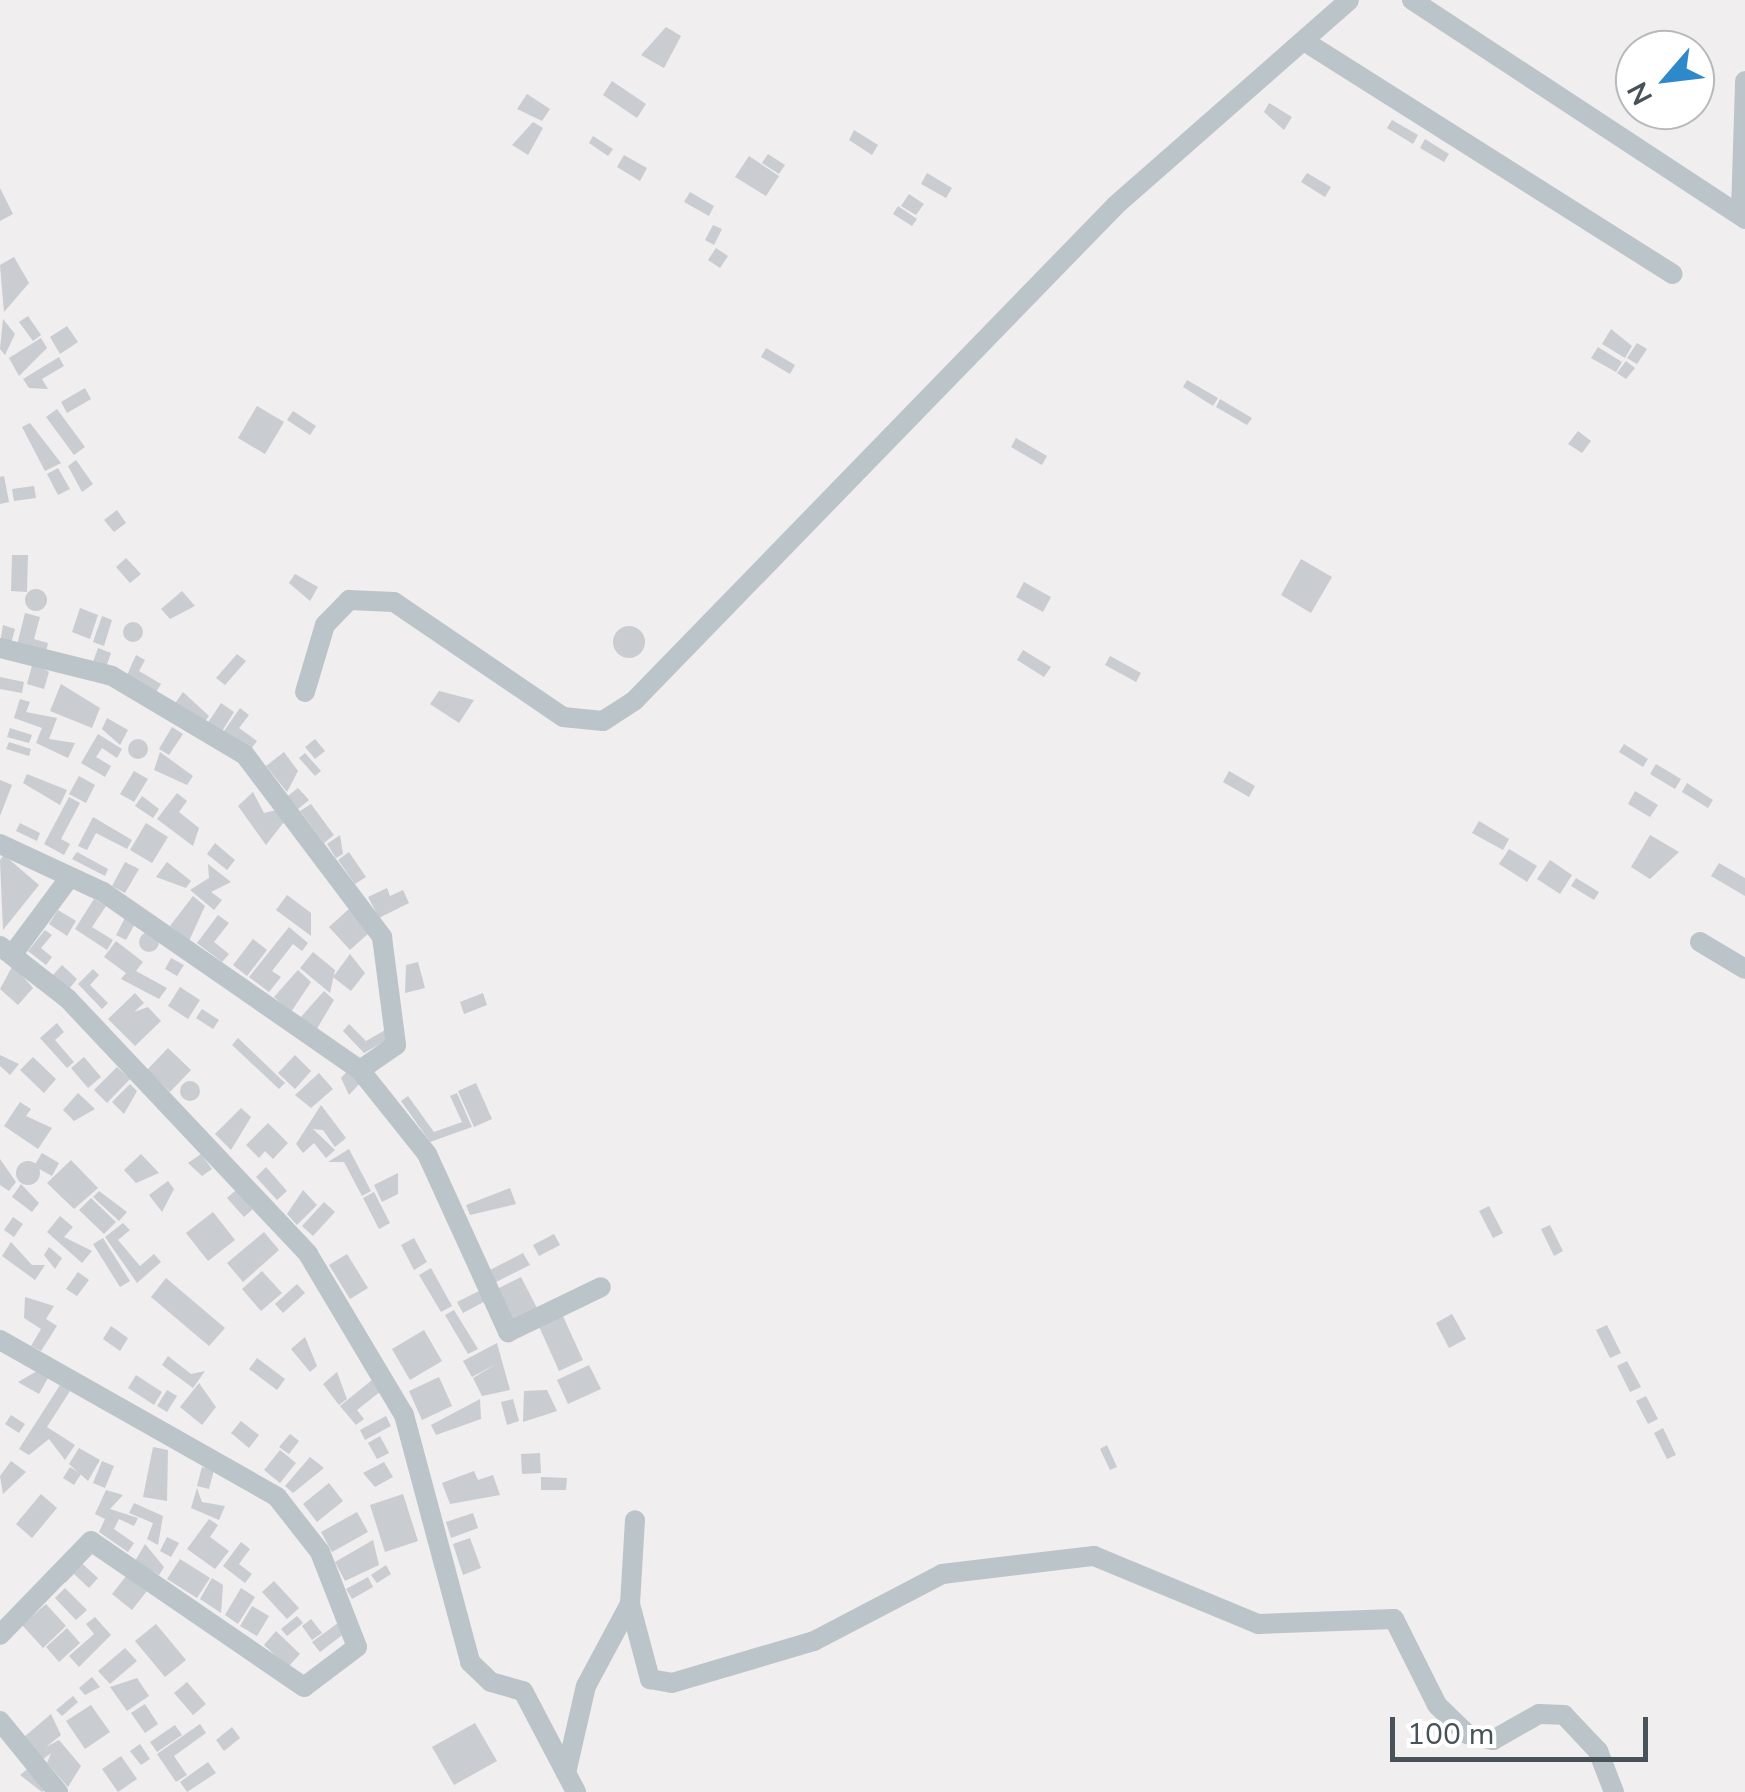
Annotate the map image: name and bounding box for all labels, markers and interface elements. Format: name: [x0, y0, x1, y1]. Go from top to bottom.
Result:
north arrow: [1615, 30, 1715, 130]
text: N: [1619, 75, 1662, 111]
scale bar: [1395, 1697, 1652, 1759]
text: 100 m: [1407, 1714, 1494, 1755]

